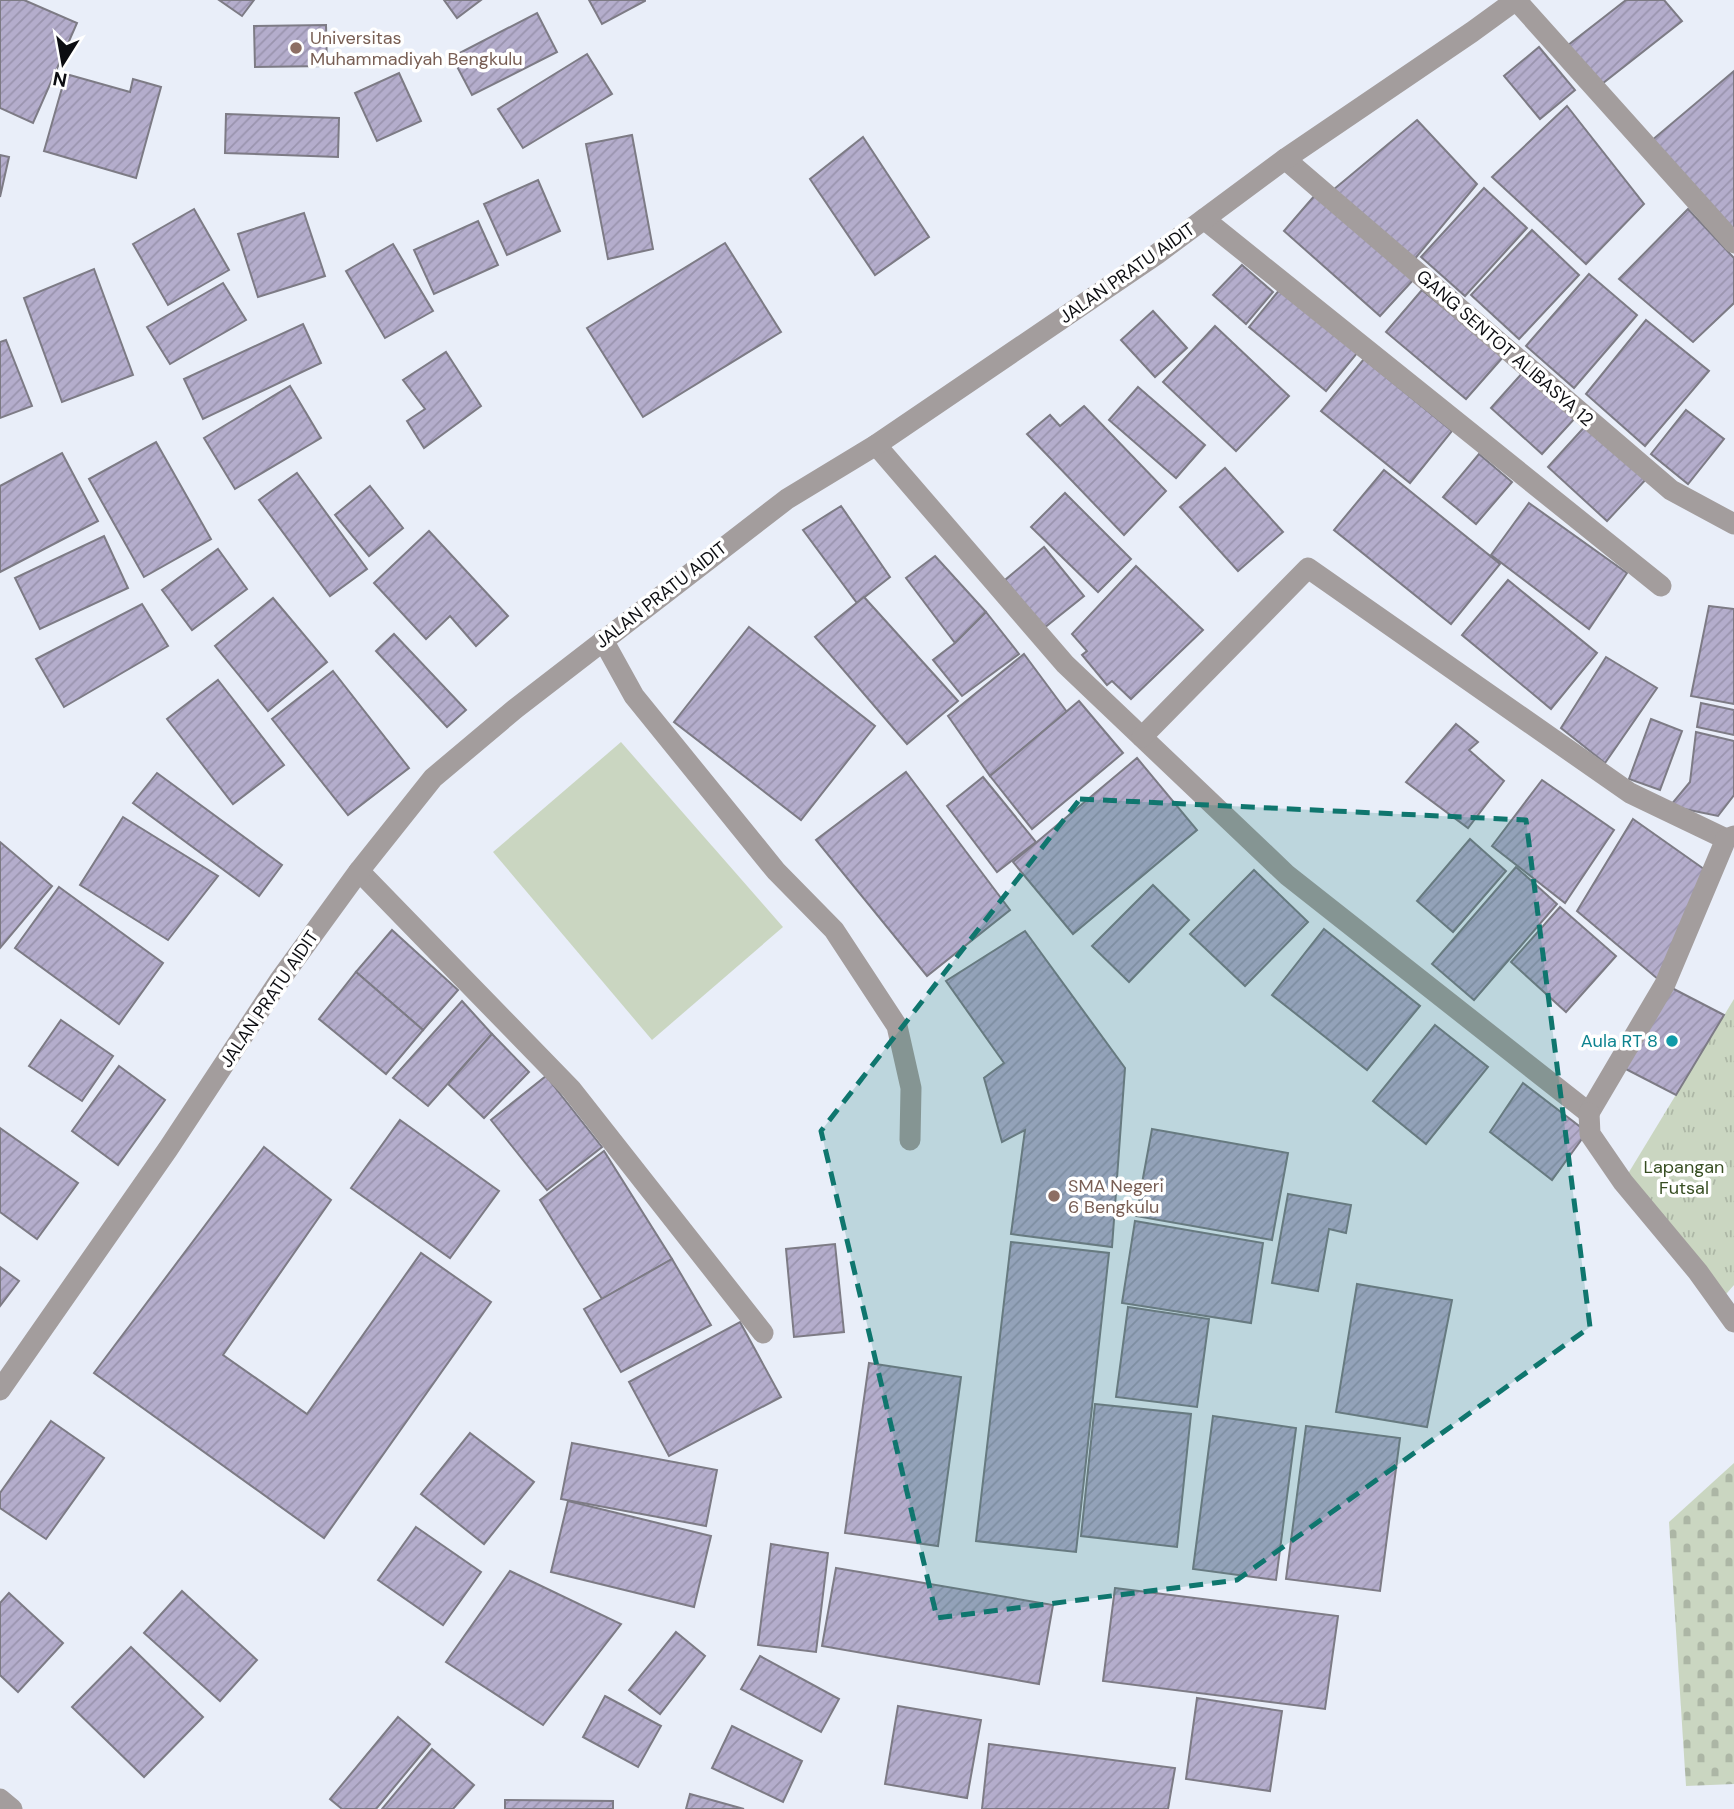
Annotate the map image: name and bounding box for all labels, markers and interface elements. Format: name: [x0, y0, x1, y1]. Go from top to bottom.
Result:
place label: Universitas Muhammadiyah Bengkulu: [310, 26, 523, 71]
north arrow: [28, 28, 98, 98]
marker: Universitas Muhammadiyah Bengkulu: [288, 40, 304, 56]
text: N: [51, 66, 69, 93]
street label: JALAN PRATU AIDIT: [1054, 217, 1200, 329]
street label: GANG SENTOT ALIBASYA 12: [1411, 264, 1599, 432]
street label: JALAN PRATU AIDIT: [590, 536, 732, 654]
street label: JALAN PRATU AIDIT: [214, 926, 324, 1072]
place label: Aula RT 8: [1581, 1029, 1658, 1053]
marker: Aula RT 8: [1664, 1033, 1680, 1049]
park label: Lapangan Futsal: [1644, 1155, 1724, 1200]
place label: SMA Negeri 6 Bengkulu: [1068, 1174, 1164, 1219]
marker: SMA Negeri 6 Bengkulu: [1046, 1188, 1062, 1204]

